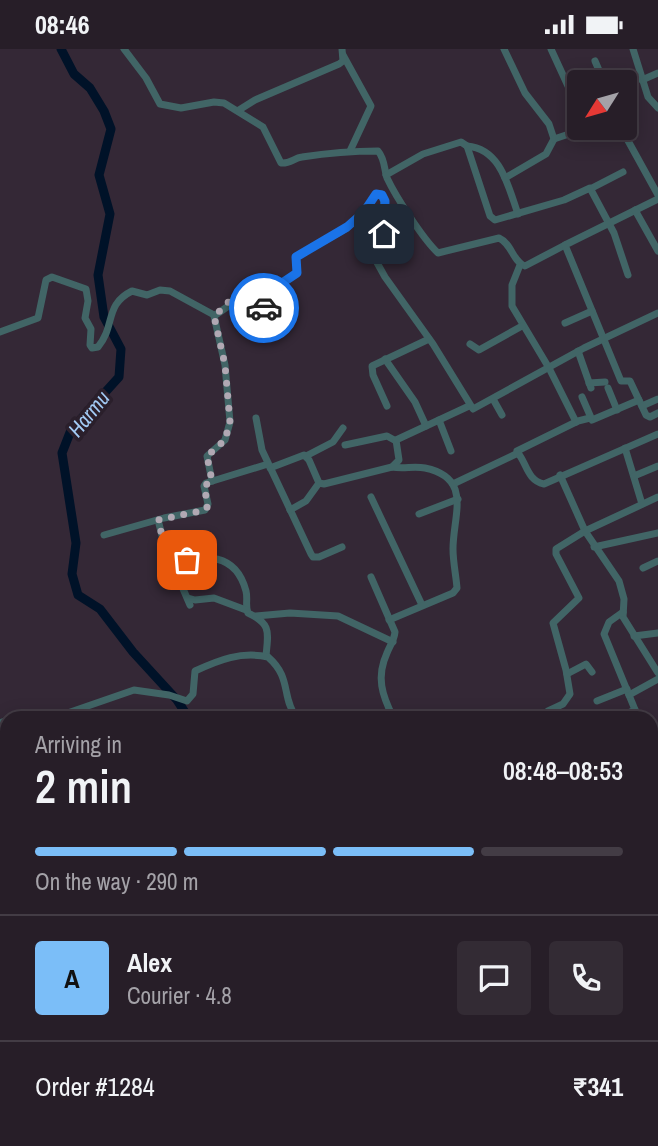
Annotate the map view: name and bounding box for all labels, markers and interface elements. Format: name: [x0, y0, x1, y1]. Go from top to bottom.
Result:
text: 08:46: [35, 7, 90, 42]
north arrow: [567, 70, 637, 140]
map controls: [567, 70, 637, 140]
pin: [354, 204, 414, 264]
icon: home: [365, 215, 403, 253]
courier: [229, 273, 299, 343]
icon: car: [245, 289, 283, 327]
water label: Harmu: [61, 384, 116, 443]
pin: [157, 530, 217, 590]
icon: bag: [168, 541, 206, 579]
text: Arriving in: [35, 729, 122, 760]
text: 08:48–08:53: [503, 753, 623, 788]
text: 2 min: [35, 755, 132, 817]
text: On the way · 290 m: [35, 866, 199, 897]
button: chat: [457, 941, 531, 1015]
button: phone: [549, 941, 623, 1015]
text: Alex: [127, 945, 172, 980]
text: A: [64, 961, 80, 996]
text: Courier · 4.8: [127, 980, 232, 1011]
text: Order #1284: [35, 1069, 155, 1104]
text: ₹341: [572, 1069, 623, 1104]

